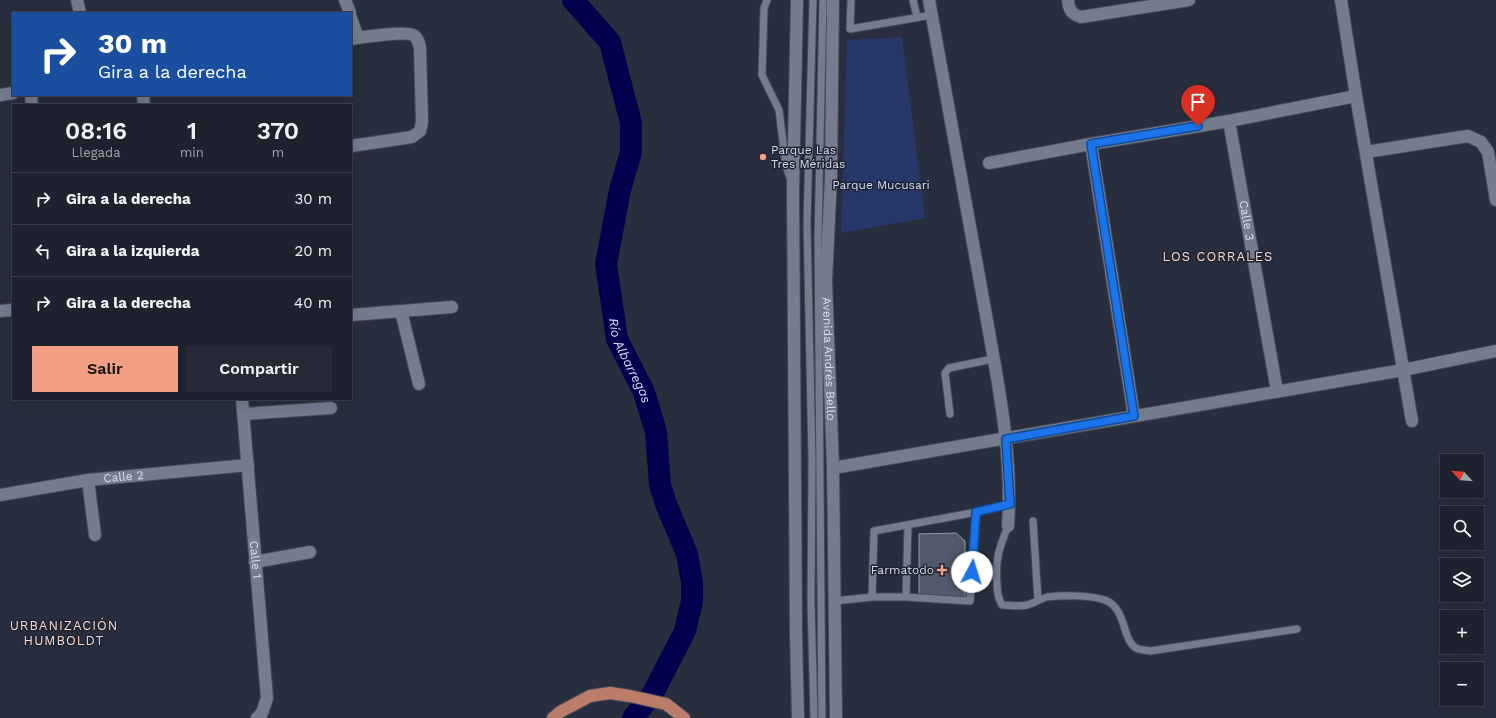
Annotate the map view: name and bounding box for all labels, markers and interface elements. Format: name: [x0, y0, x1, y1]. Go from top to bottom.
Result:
text: 30 m: [98, 27, 167, 60]
icon: right: [32, 28, 84, 80]
text: Gira a la derecha: [98, 61, 247, 82]
pin: [1181, 85, 1215, 126]
icon: arrive: [1187, 91, 1209, 113]
text: 08:16: [65, 117, 127, 145]
text: 1: [187, 117, 197, 145]
text: 370: [257, 117, 299, 145]
place label: Parque Las Tres Méridas: [771, 143, 845, 171]
text: Llegada: [71, 145, 121, 160]
text: min: [180, 145, 204, 160]
text: m: [272, 145, 284, 160]
marker: Parque Las Tres Méridas: [758, 152, 768, 162]
park label: Parque Mucusari: [832, 178, 930, 192]
icon: right: [32, 188, 54, 210]
text: Gira a la derecha: [66, 190, 191, 208]
text: 30 m: [295, 190, 332, 208]
street label: Calle 3: [1236, 199, 1257, 242]
icon: left: [32, 240, 54, 262]
text: Gira a la izquierda: [66, 242, 199, 260]
text: 20 m: [295, 242, 332, 260]
district label: LOS CORRALES: [1163, 249, 1273, 264]
icon: right: [32, 292, 54, 314]
text: Gira a la derecha: [66, 294, 191, 312]
text: 40 m: [294, 294, 332, 312]
street label: Avenida Andrés Bello: [820, 297, 838, 421]
water label: Río Albarregas: [606, 317, 654, 405]
button: Salir: [32, 346, 178, 392]
button: Compartir: [186, 346, 332, 392]
north arrow: [1440, 454, 1484, 498]
map controls: [1440, 454, 1484, 706]
street label: Calle 2: [103, 468, 144, 486]
button: search: [1440, 506, 1484, 550]
street label: Calle 1: [247, 540, 264, 579]
position arrow: [951, 551, 993, 593]
button: layers: [1440, 558, 1484, 602]
place label: Farmatodo: [871, 563, 934, 577]
marker: Farmatodo: [937, 565, 947, 575]
button: +: [1440, 610, 1484, 654]
district label: URBANIZACIÓN HUMBOLDT: [10, 617, 118, 648]
button: −: [1440, 662, 1484, 706]

